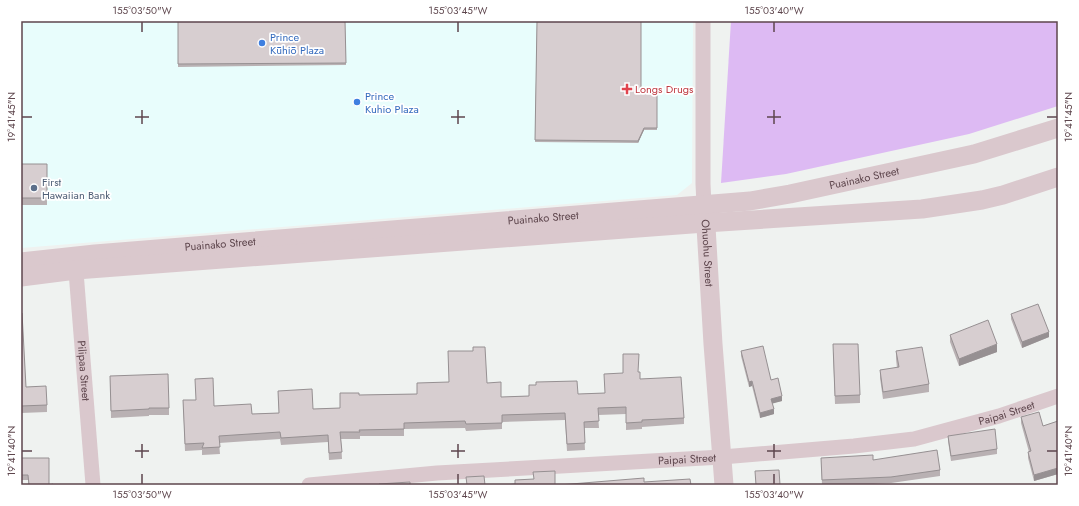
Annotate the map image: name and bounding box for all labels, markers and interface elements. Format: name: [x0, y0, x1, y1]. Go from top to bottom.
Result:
text: 155°03'50"W: [112, 3, 172, 18]
text: 155°03'45"W: [429, 3, 488, 18]
text: 155°03'40"W: [744, 3, 804, 18]
place label: Prince Kūhiō Plaza: [270, 29, 324, 58]
marker: Prince Kūhiō Plaza: [257, 38, 267, 48]
place label: Longs Drugs: [635, 81, 694, 97]
marker: Longs Drugs: [622, 84, 632, 94]
place label: Prince Kuhio Plaza: [365, 88, 419, 117]
text: 19°41'45"N: [4, 92, 19, 142]
text: 19°41'45"N: [1061, 92, 1076, 142]
marker: Prince Kuhio Plaza: [352, 97, 362, 107]
street label: Puainako Street: [828, 162, 901, 193]
place label: First Hawaiian Bank: [42, 174, 110, 203]
marker: First Hawaiian Bank: [29, 183, 39, 193]
street label: Puainako Street: [507, 207, 580, 229]
street label: Ohuohu Street: [698, 219, 718, 287]
street label: Puainako Street: [184, 233, 257, 255]
street label: Pilipaa Street: [74, 340, 94, 402]
street label: Paipai Street: [977, 396, 1037, 429]
text: 19°41'40"N: [4, 426, 19, 476]
text: 19°41'40"N: [1061, 426, 1076, 476]
street label: Paipai Street: [658, 449, 717, 469]
text: 155°03'50"W: [112, 487, 172, 502]
text: 155°03'45"W: [429, 487, 488, 502]
text: 155°03'40"W: [744, 487, 804, 502]

